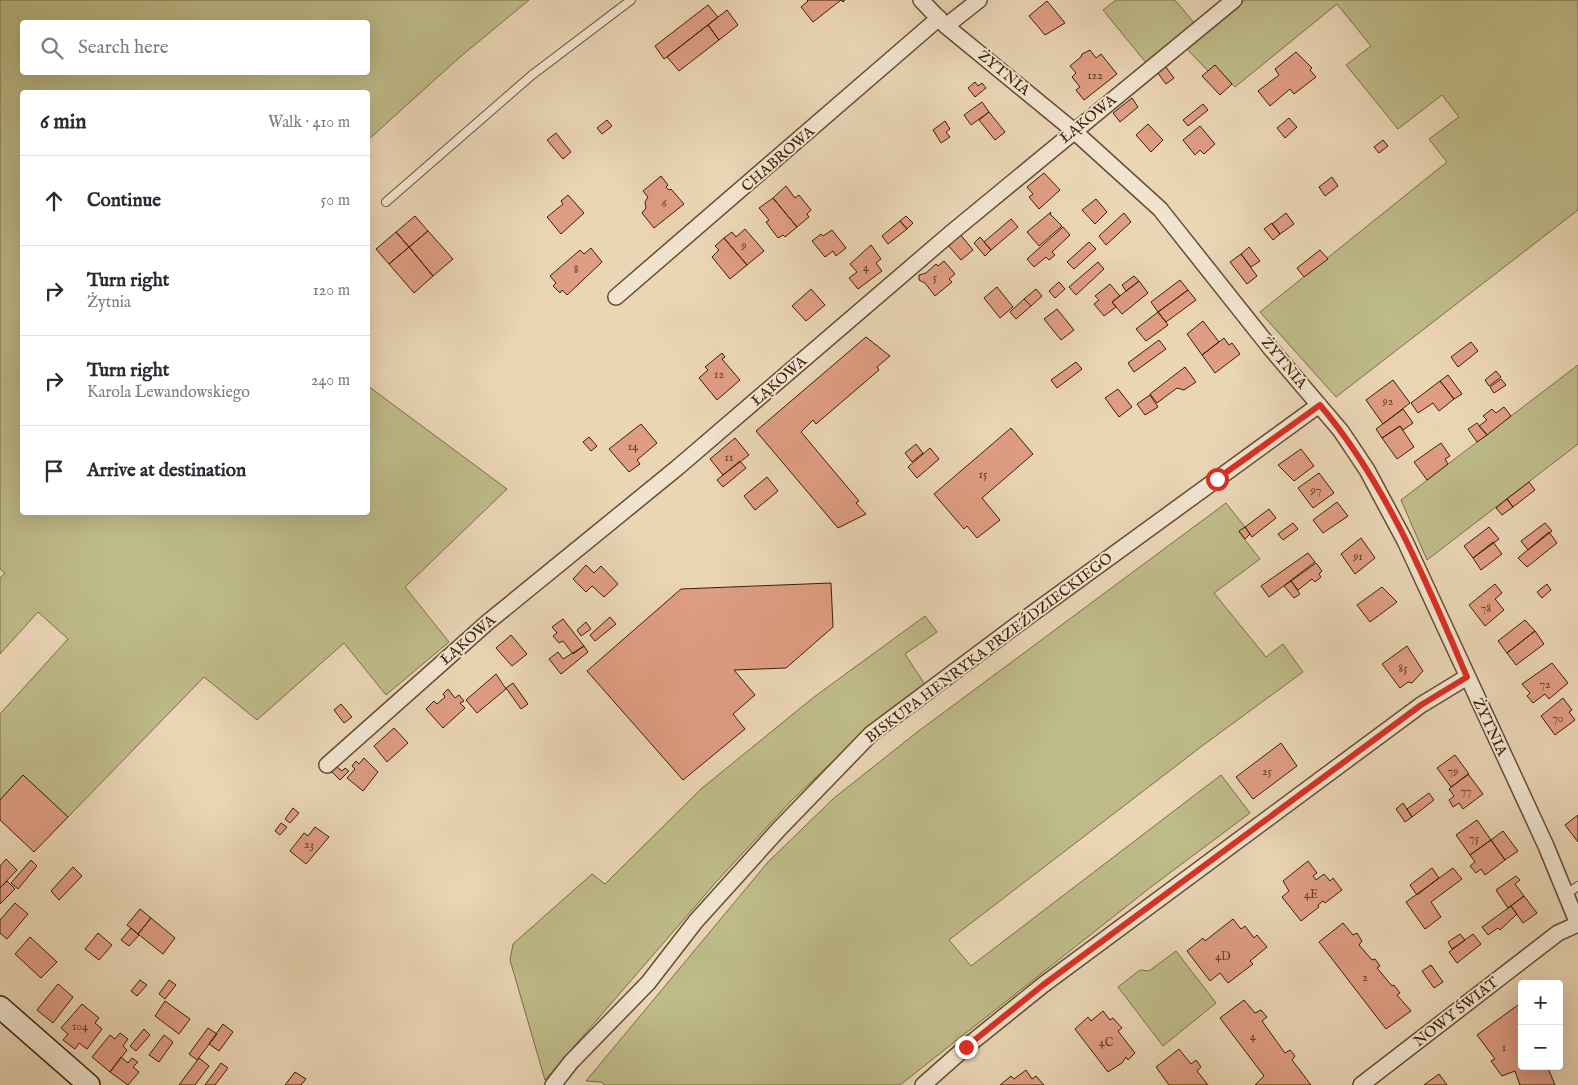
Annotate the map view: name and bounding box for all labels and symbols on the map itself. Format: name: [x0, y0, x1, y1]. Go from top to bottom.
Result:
street label: ŻYTNIA: [974, 46, 1035, 100]
house number: 122: [1087, 68, 1103, 83]
street label: ŁĄKOWA: [1056, 90, 1121, 148]
street label: CHABROWA: [738, 122, 819, 196]
house number: 6: [661, 196, 667, 211]
house number: 9: [740, 238, 747, 253]
house number: 4: [863, 260, 869, 275]
house number: 8: [574, 262, 579, 277]
house number: 5: [933, 270, 938, 285]
street label: ŻYTNIA: [1257, 333, 1312, 393]
street label: ŁĄKOWA: [747, 351, 811, 410]
house number: 12: [714, 367, 724, 382]
house number: 92: [1382, 394, 1394, 409]
house number: 14: [628, 439, 638, 454]
house number: 11: [725, 450, 733, 465]
house number: 15: [979, 467, 988, 482]
route start: [1206, 468, 1229, 491]
house number: 97: [1310, 483, 1321, 498]
street label: BISKUPA HENRYKA PRZEŹDZIECKIEGO: [862, 549, 1116, 747]
house number: 91: [1352, 549, 1363, 564]
house number: 78: [1481, 601, 1491, 616]
street label: ŁĄKOWA: [436, 610, 500, 669]
house number: 85: [1398, 661, 1408, 676]
house number: 72: [1539, 677, 1551, 692]
street label: ŻYTNIA: [1468, 695, 1512, 760]
house number: 70: [1552, 711, 1564, 726]
house number: 25: [1262, 764, 1273, 779]
house number: 79: [1448, 764, 1458, 779]
house number: 77: [1460, 784, 1472, 799]
house number: 75: [1469, 831, 1480, 846]
house number: 23: [304, 837, 314, 852]
house number: 4E: [1304, 887, 1318, 902]
house number: 4D: [1215, 949, 1231, 964]
house number: 2: [1362, 970, 1368, 985]
street label: NOWY ŚWIAT: [1410, 973, 1502, 1051]
house number: 104: [72, 1019, 88, 1034]
house number: 4: [1250, 1029, 1256, 1044]
house number: 4C: [1099, 1035, 1114, 1050]
route end: [955, 1036, 978, 1059]
house number: 1: [1502, 1040, 1506, 1055]

